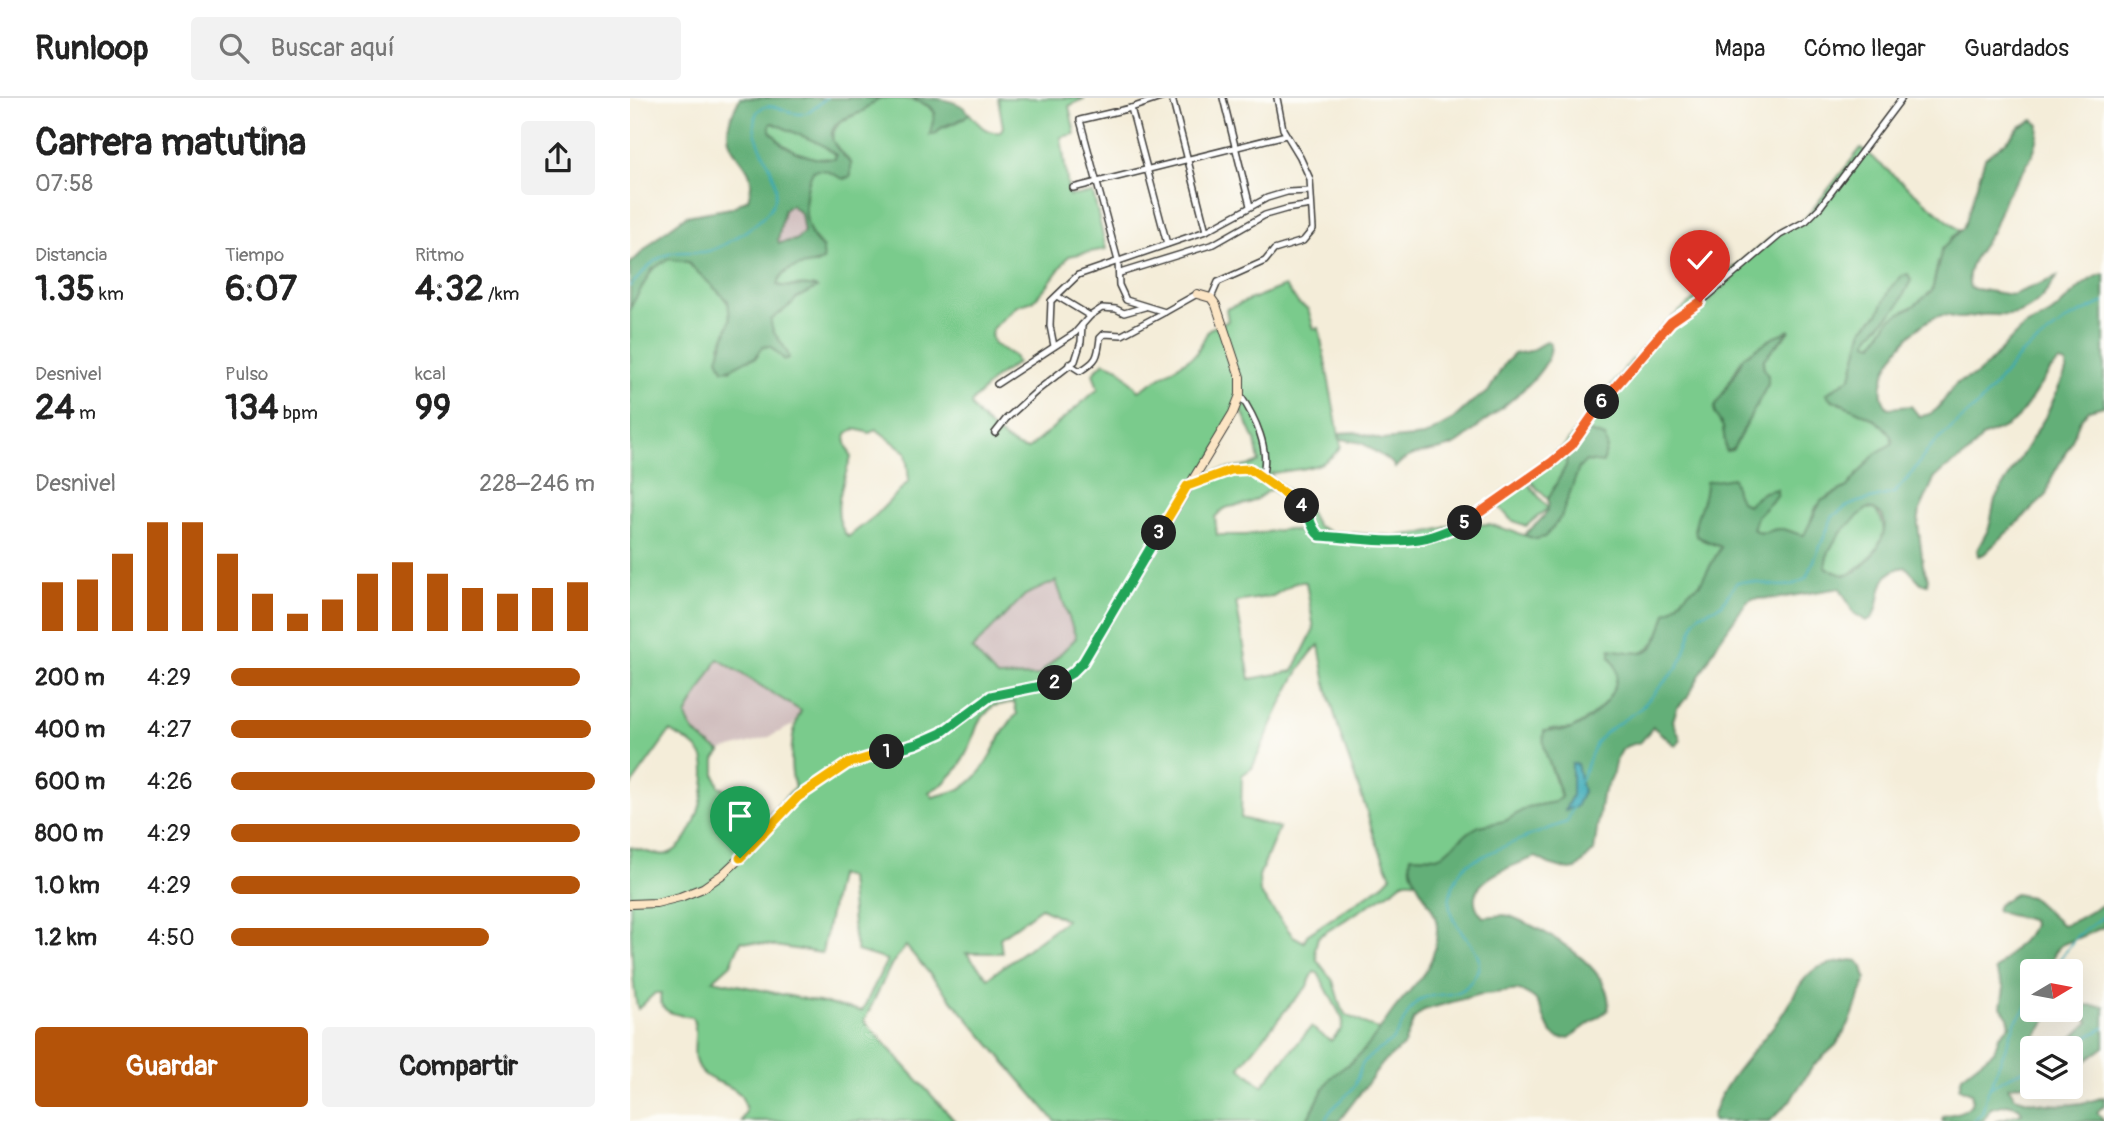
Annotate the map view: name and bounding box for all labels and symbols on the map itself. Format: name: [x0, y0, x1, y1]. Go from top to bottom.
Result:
pin: [1670, 230, 1730, 302]
pin: 6: [1584, 384, 1620, 420]
pin: 4: [1284, 488, 1320, 524]
pin: 5: [1448, 506, 1482, 540]
pin: 3: [1142, 516, 1176, 550]
pin: 2: [1038, 666, 1072, 700]
pin: 1: [870, 734, 904, 770]
pin: [710, 786, 770, 858]
north arrow: [2020, 959, 2082, 1022]

